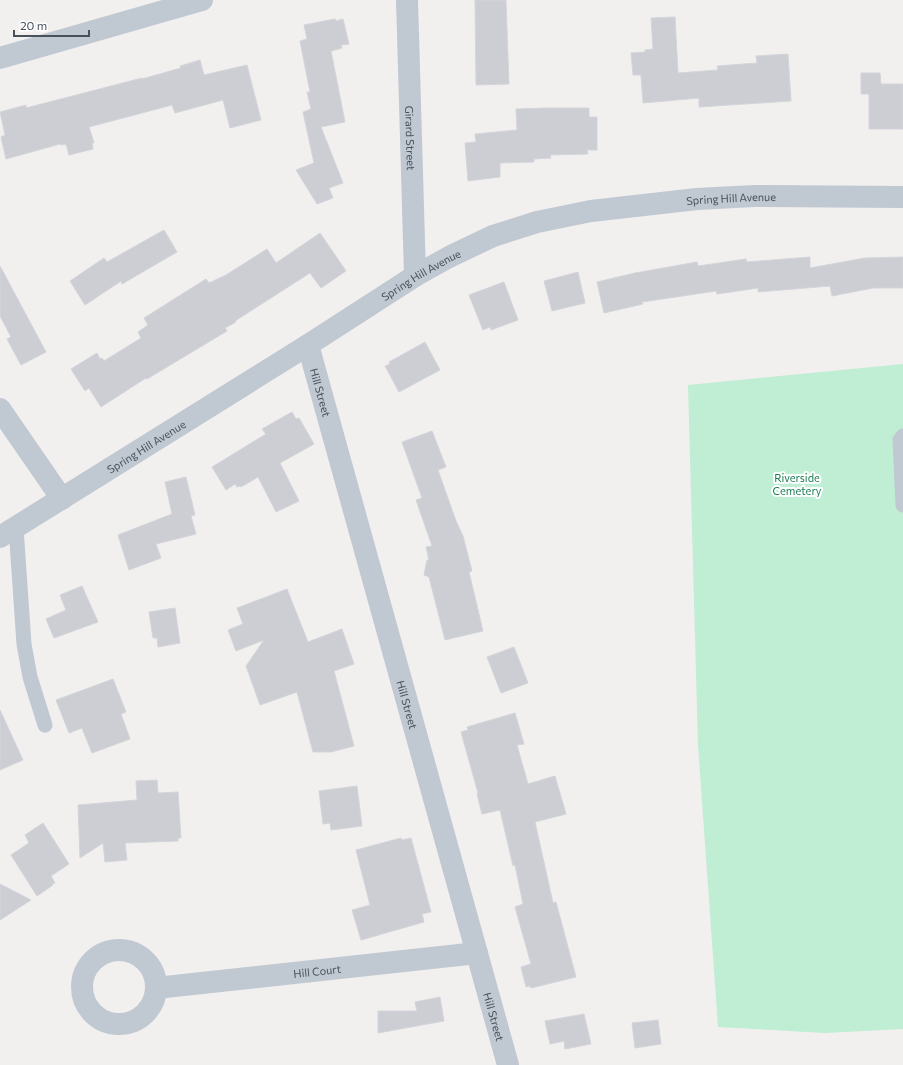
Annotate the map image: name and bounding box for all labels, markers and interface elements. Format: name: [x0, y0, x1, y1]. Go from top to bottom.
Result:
scale bar: [14, 12, 89, 38]
text: 20 m: [20, 18, 47, 32]
street label: Girard Street: [404, 105, 418, 171]
street label: Spring Hill Avenue: [685, 189, 776, 207]
street label: Spring Hill Avenue: [378, 246, 463, 303]
street label: Hill Street: [308, 366, 334, 418]
street label: Spring Hill Avenue: [104, 417, 188, 475]
park label: Riverside Cemetery: [773, 471, 822, 497]
street label: Hill Street: [395, 679, 421, 731]
street label: Hill Court: [292, 961, 342, 980]
street label: Hill Street: [482, 991, 508, 1043]

